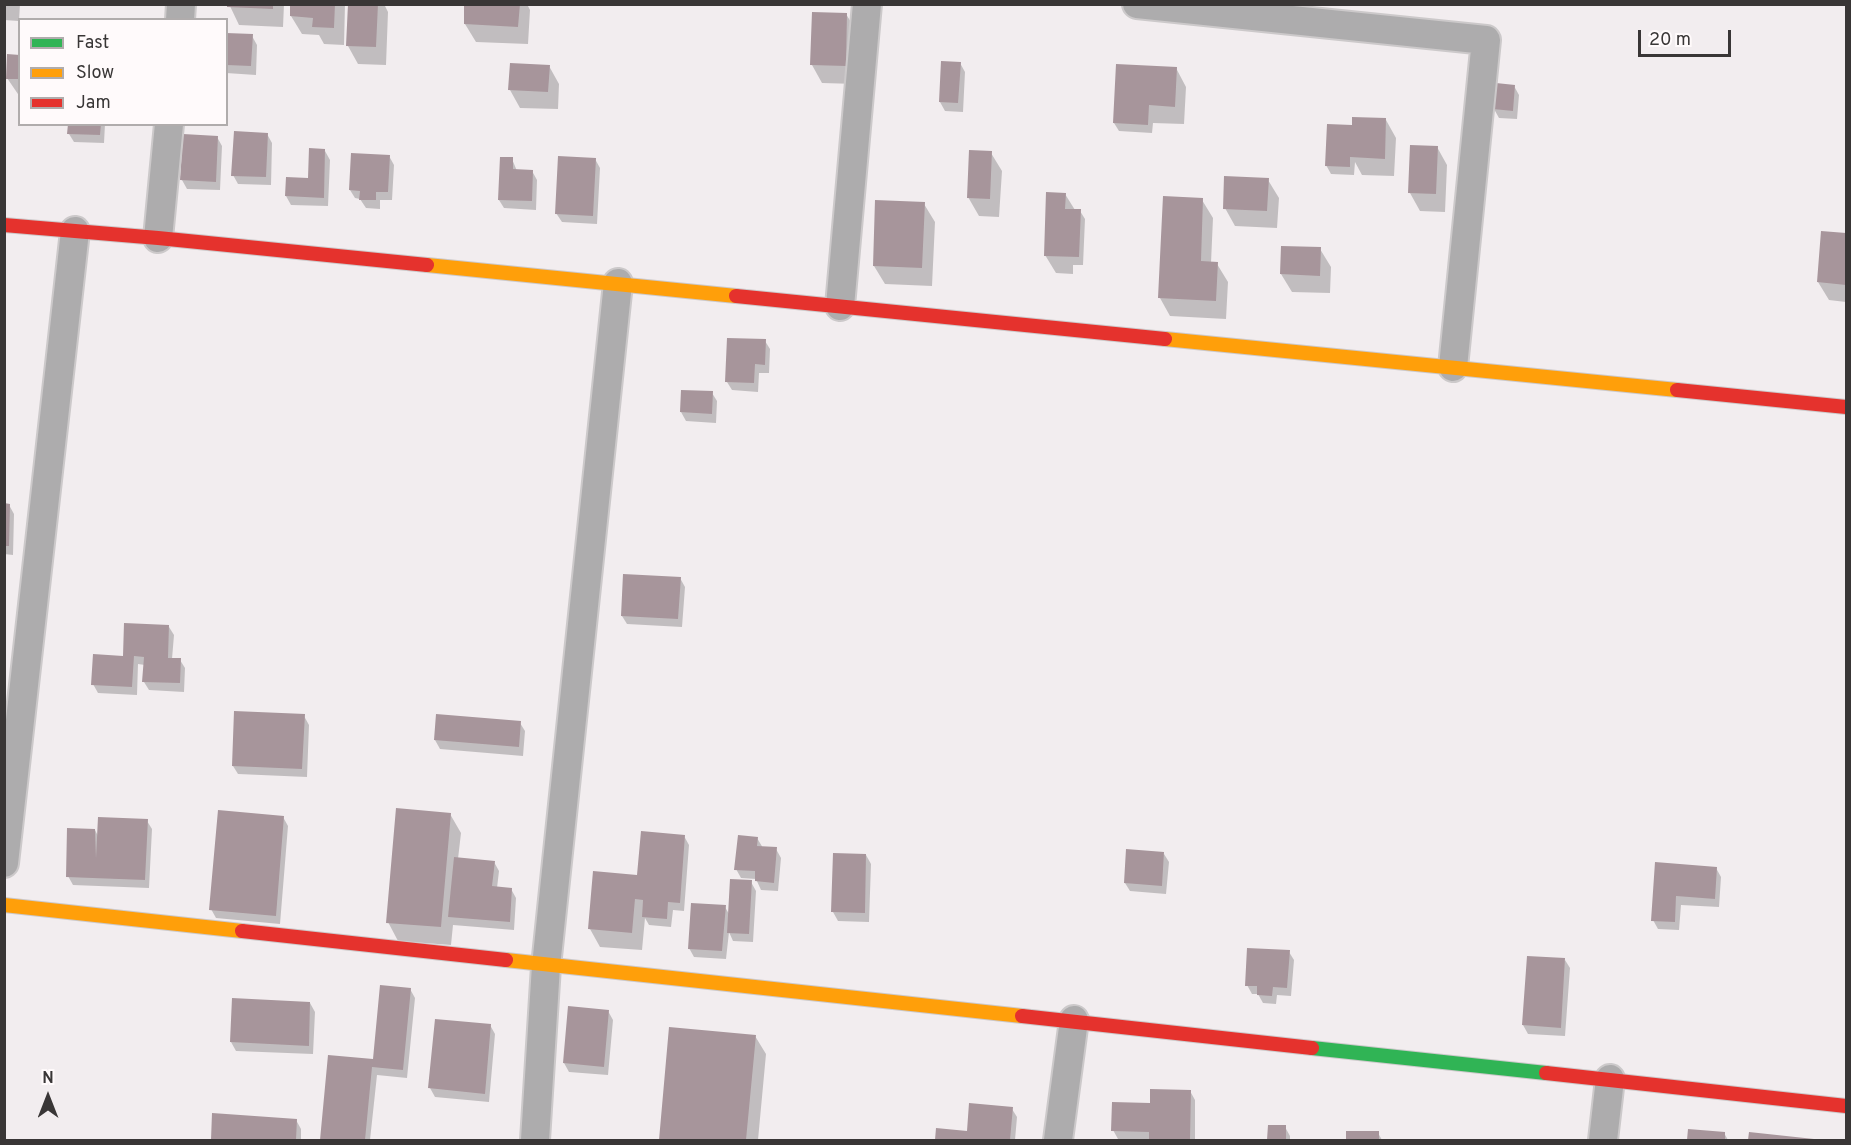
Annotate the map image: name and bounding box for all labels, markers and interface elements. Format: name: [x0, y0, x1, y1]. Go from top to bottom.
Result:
legend: [18, 18, 228, 126]
scale bar: [1641, 18, 1734, 56]
text: 20 m: [1649, 29, 1691, 52]
text: Fast: [76, 32, 109, 55]
text: Slow: [76, 62, 114, 85]
text: Jam: [76, 92, 111, 115]
north arrow: [18, 1067, 78, 1127]
text: N: [42, 1069, 54, 1089]

